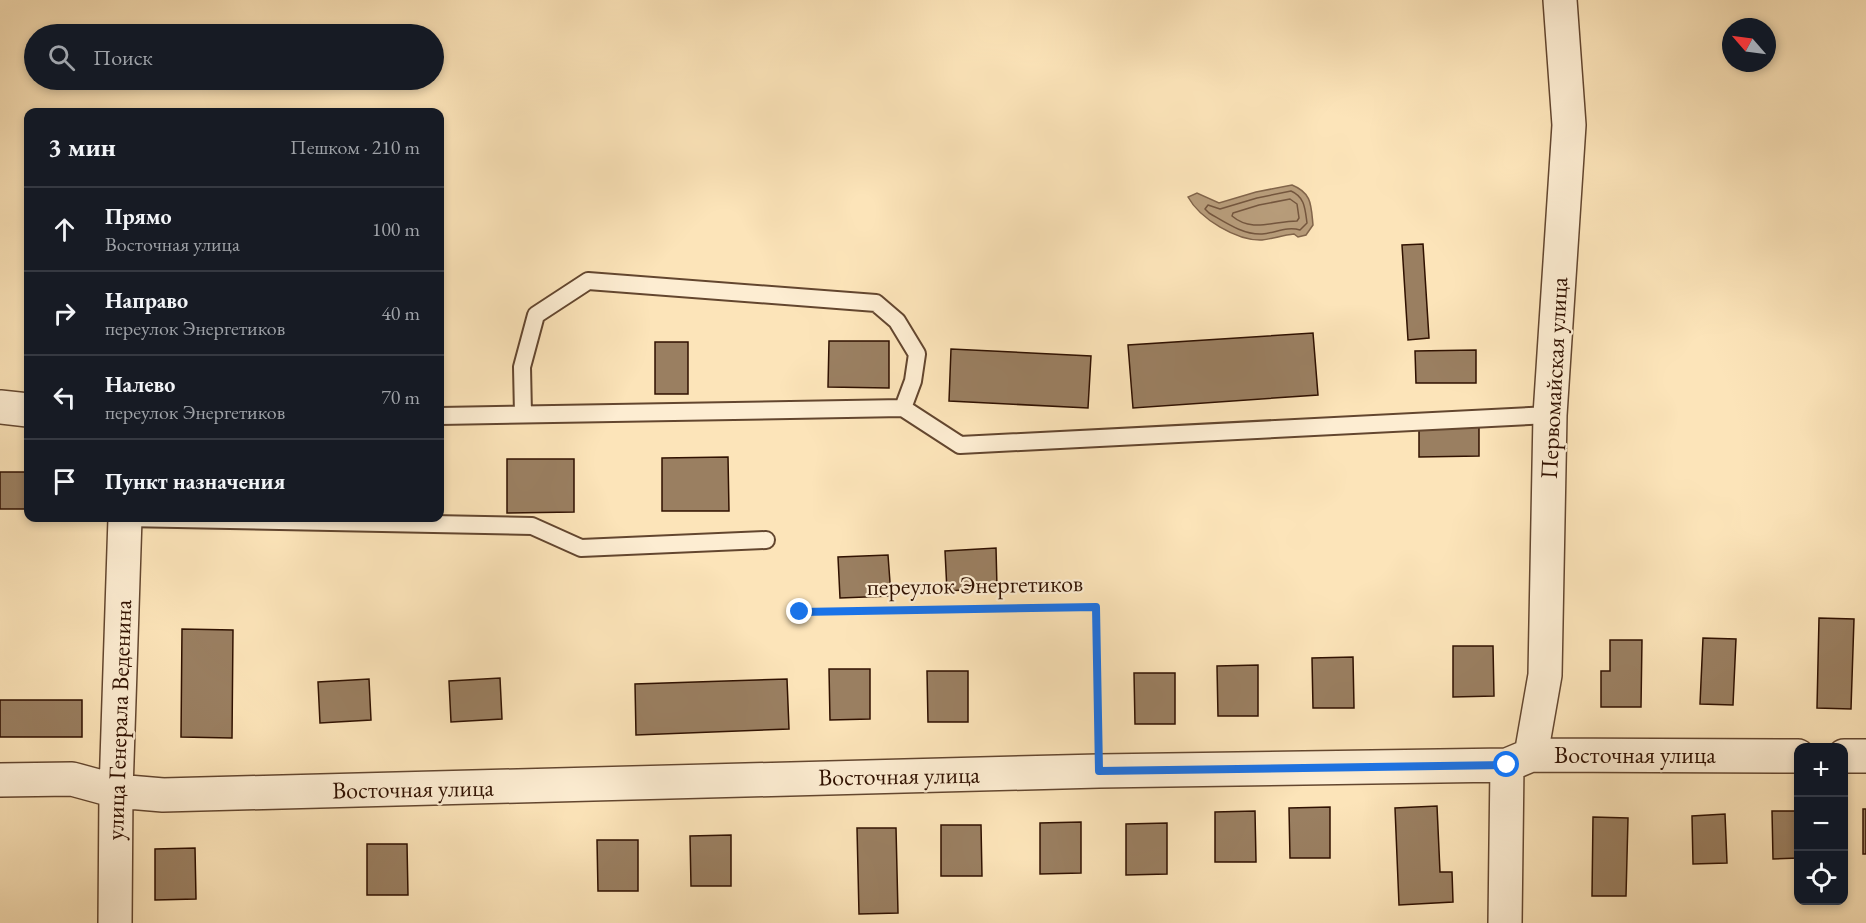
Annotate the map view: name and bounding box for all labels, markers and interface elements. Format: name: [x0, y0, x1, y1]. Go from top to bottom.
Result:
north arrow: [1722, 18, 1776, 72]
search box: [24, 24, 444, 90]
icon: search: [45, 41, 78, 74]
text: Поиск: [93, 43, 153, 72]
text: 3 мин: [48, 130, 116, 164]
text: Пешком · 210 m: [290, 134, 420, 160]
text: Прямо: [105, 202, 172, 231]
icon: ahead: [48, 213, 81, 246]
text: 100 m: [372, 216, 420, 242]
text: Восточная улица: [105, 231, 240, 257]
street label: Первомайская улица: [1533, 276, 1574, 480]
text: Направо: [105, 286, 188, 315]
icon: right: [48, 297, 81, 330]
text: 40 m: [381, 300, 420, 326]
text: переулок Энергетиков: [105, 315, 285, 341]
text: Налево: [105, 370, 175, 399]
icon: left: [48, 381, 81, 414]
text: 70 m: [381, 384, 420, 410]
text: переулок Энергетиков: [105, 399, 285, 425]
icon: arrive: [48, 465, 81, 498]
text: Пункт назначения: [105, 467, 285, 496]
street label: переулок Энергетиков: [867, 567, 1083, 602]
route end: [786, 598, 812, 624]
street label: улица Генерала Веденина: [99, 599, 138, 841]
street label: Восточная улица: [1554, 739, 1716, 770]
map controls: [1794, 743, 1848, 905]
button: +: [1794, 743, 1848, 797]
route start: [1493, 751, 1519, 777]
street label: Восточная улица: [818, 759, 981, 792]
street label: Восточная улица: [332, 772, 495, 805]
button: −: [1794, 797, 1848, 851]
button: locate: [1794, 851, 1848, 905]

